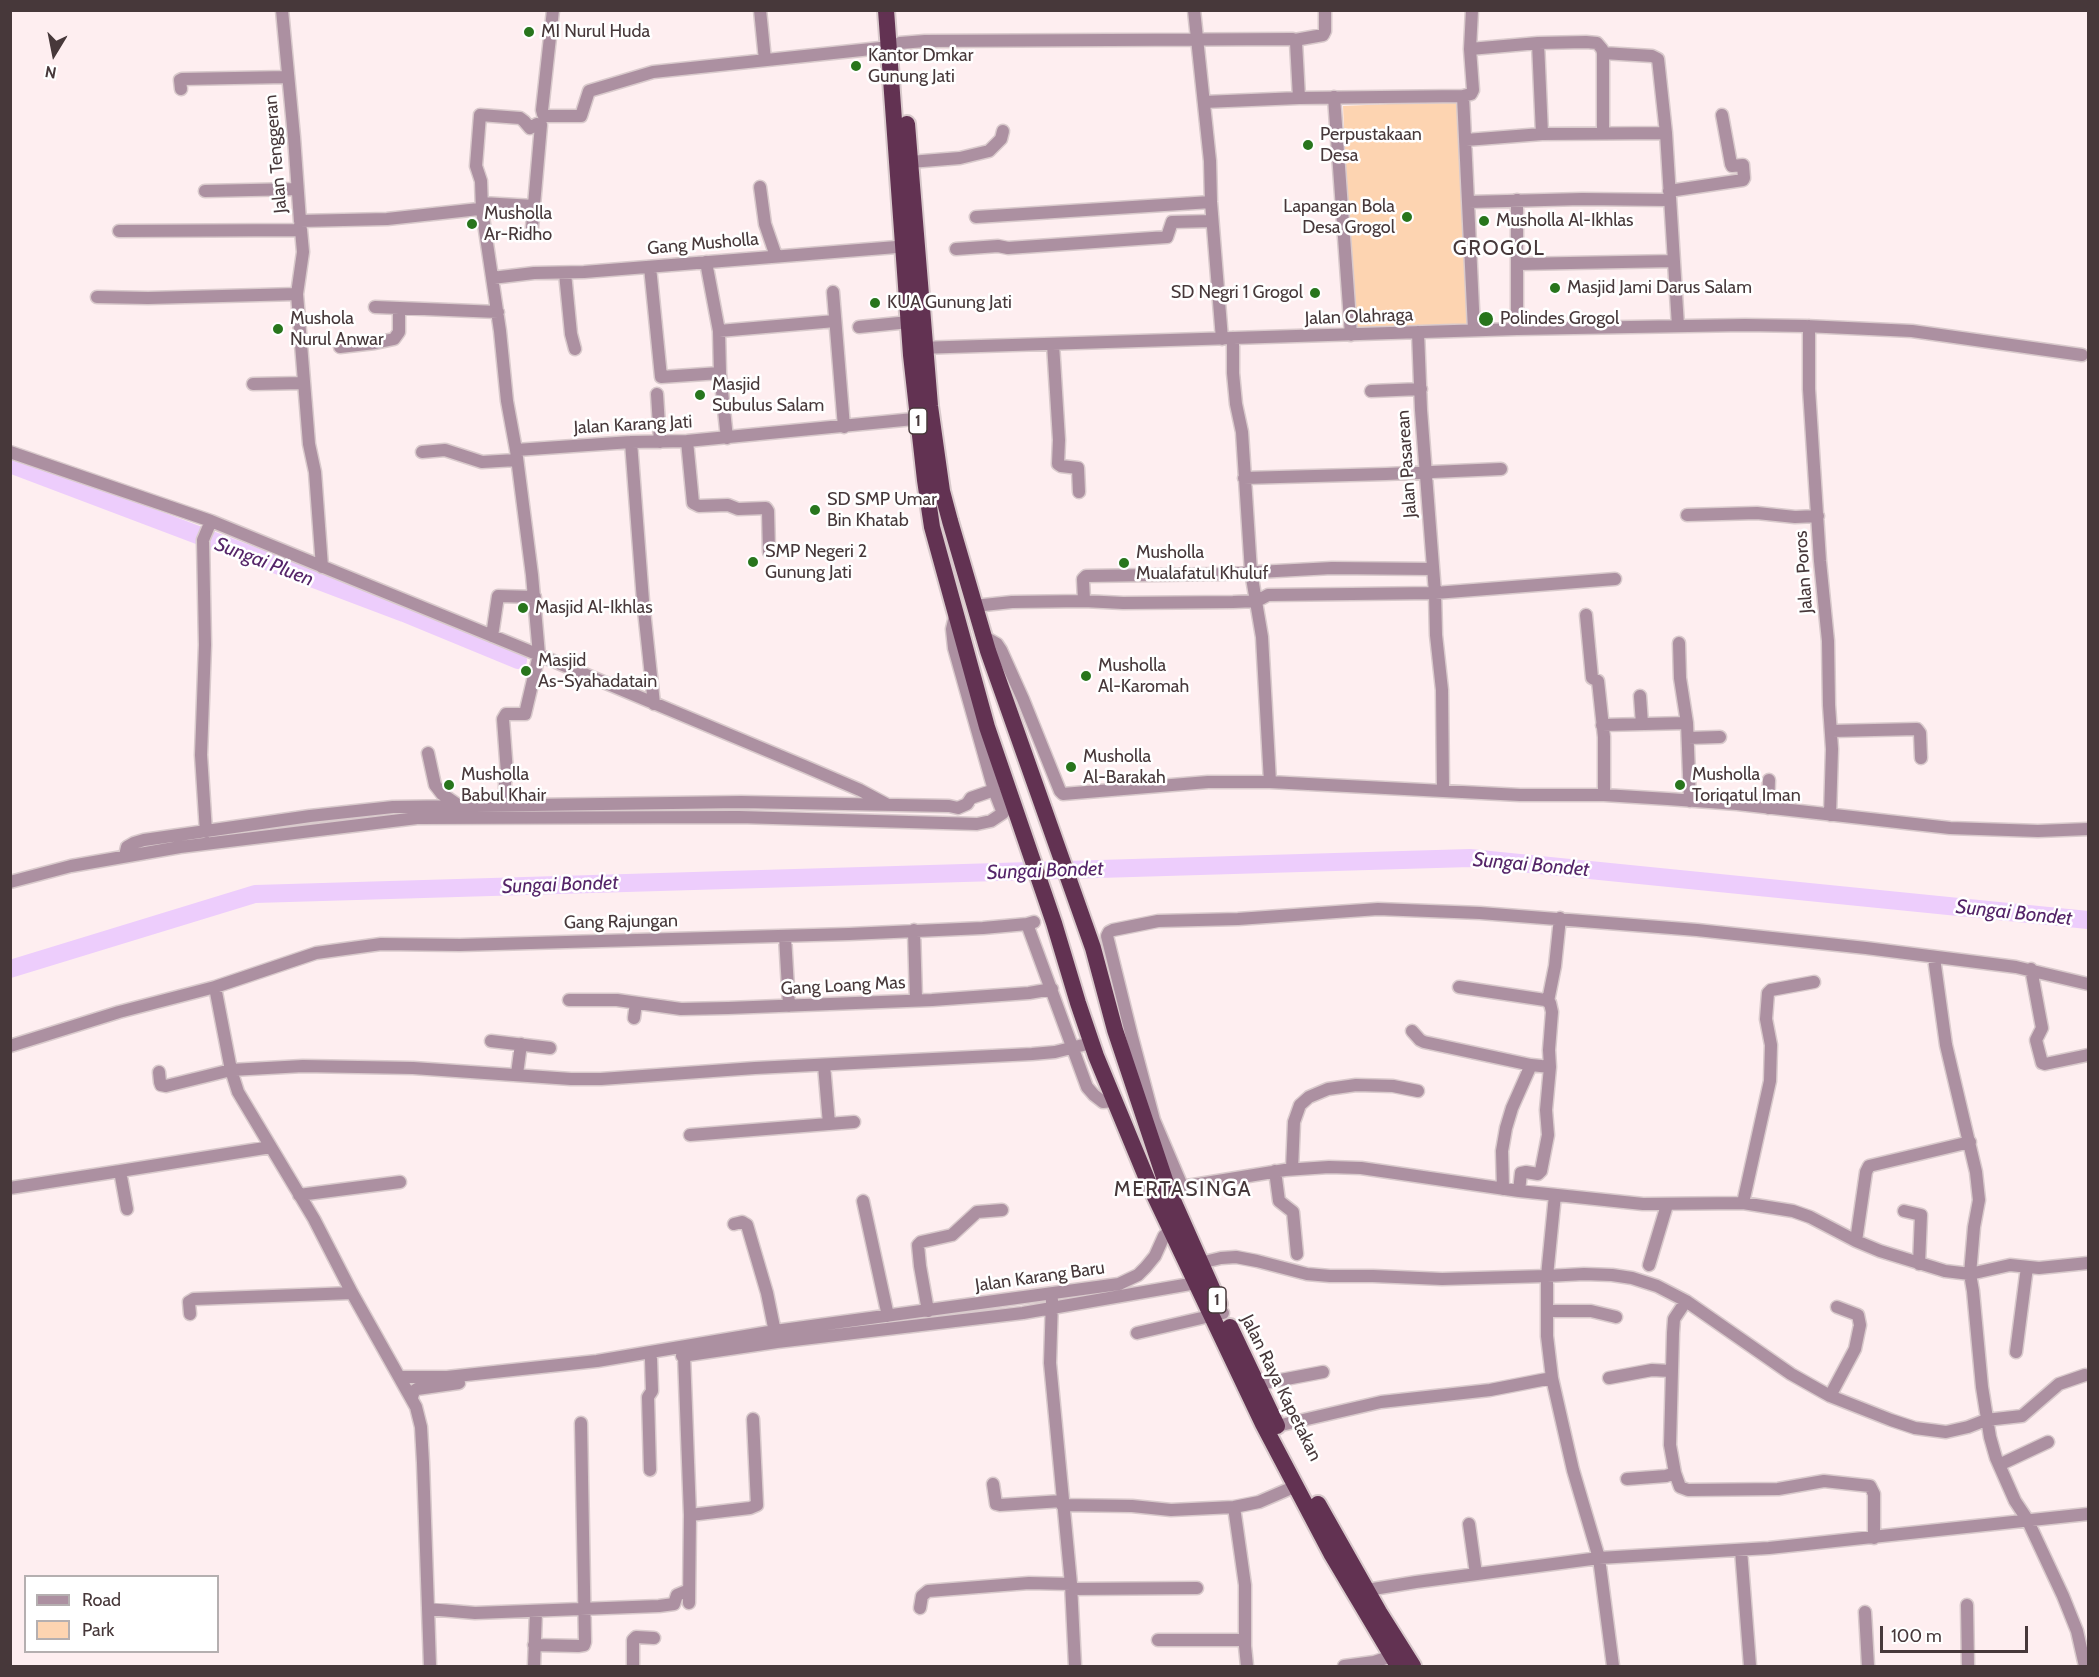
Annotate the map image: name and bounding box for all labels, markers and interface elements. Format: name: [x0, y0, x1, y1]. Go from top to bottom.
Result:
place label: MI Nurul Huda: [541, 21, 650, 43]
north arrow: [24, 24, 84, 84]
marker: MI Nurul Huda: [522, 25, 536, 39]
place label: Kantor Dmkar Gunung Jati: [868, 45, 973, 88]
marker: Kantor Dmkar Gunung Jati: [849, 59, 863, 73]
text: N: [44, 62, 58, 83]
street label: Jalan Tenggeran: [260, 94, 292, 214]
place label: Perpustakaan Desa: [1320, 124, 1422, 166]
marker: Perpustakaan Desa: [1301, 138, 1315, 152]
place label: Lapangan Bola Desa Grogol: [1283, 196, 1395, 238]
place label: Musholla Ar-Ridho: [484, 203, 552, 246]
marker: Lapangan Bola Desa Grogol: [1400, 210, 1414, 224]
place label: Musholla Al-Ikhlas: [1496, 210, 1634, 232]
marker: Musholla Al-Ikhlas: [1477, 214, 1491, 228]
marker: Musholla Ar-Ridho: [465, 217, 479, 231]
street label: Gang Musholla: [646, 228, 760, 260]
district label: GROGOL: [1453, 236, 1545, 262]
place label: Masjid Jami Darus Salam: [1567, 277, 1752, 299]
marker: Masjid Jami Darus Salam: [1548, 281, 1562, 295]
place label: SD Negri 1 Grogol: [1171, 282, 1303, 304]
marker: SD Negri 1 Grogol: [1308, 286, 1322, 300]
place label: KUA Gunung Jati: [887, 292, 1012, 314]
marker: KUA Gunung Jati: [868, 296, 882, 310]
street label: Jalan Olahraga: [1305, 304, 1413, 330]
place label: Mushola Nurul Anwar: [290, 308, 384, 350]
place label: Polindes Grogol: [1500, 308, 1619, 330]
marker: Polindes Grogol: [1477, 310, 1495, 328]
marker: Mushola Nurul Anwar: [271, 322, 285, 336]
place label: Masjid Subulus Salam: [712, 374, 824, 416]
marker: Masjid Subulus Salam: [693, 388, 707, 402]
road number: 1: [909, 408, 927, 434]
street label: Jalan Pasarean: [1392, 409, 1422, 519]
street label: Jalan Karang Jati: [573, 411, 693, 439]
place label: SD SMP Umar Bin Khatab: [827, 489, 937, 532]
marker: SD SMP Umar Bin Khatab: [808, 503, 822, 517]
street label: Jalan Poros: [1790, 530, 1818, 614]
water label: Sungai Pluen: [211, 532, 317, 592]
place label: SMP Negeri 2 Gunung Jati: [765, 541, 867, 584]
place label: Musholla Mualafatul Khuluf: [1136, 542, 1268, 584]
marker: SMP Negeri 2 Gunung Jati: [746, 555, 760, 569]
marker: Musholla Mualafatul Khuluf: [1117, 556, 1131, 570]
place label: Masjid Al-Ikhlas: [535, 597, 653, 619]
marker: Masjid Al-Ikhlas: [516, 601, 530, 615]
place label: Masjid As-Syahadatain: [538, 650, 657, 692]
place label: Musholla Al-Karomah: [1098, 655, 1189, 698]
marker: Masjid As-Syahadatain: [519, 664, 533, 678]
marker: Musholla Al-Karomah: [1079, 669, 1093, 683]
place label: Musholla Al-Barakah: [1083, 746, 1166, 789]
marker: Musholla Al-Barakah: [1064, 760, 1078, 774]
place label: Musholla Babul Khair: [461, 764, 546, 806]
place label: Musholla Toriqatul Iman: [1692, 764, 1801, 806]
marker: Musholla Babul Khair: [442, 778, 456, 792]
marker: Musholla Toriqatul Iman: [1673, 778, 1687, 792]
water label: Sungai Bondet: [1472, 848, 1590, 882]
water label: Sungai Bondet: [986, 857, 1104, 885]
water label: Sungai Bondet: [501, 871, 619, 899]
water label: Sungai Bondet: [1955, 895, 2073, 931]
street label: Gang Rajungan: [564, 910, 678, 934]
street label: Gang Loang Mas: [780, 972, 906, 1000]
district label: MERTASINGA: [1114, 1177, 1252, 1203]
street label: Jalan Karang Baru: [974, 1257, 1106, 1297]
road number: 1: [1208, 1287, 1226, 1313]
street label: Jalan Raya Kapetakan: [1236, 1311, 1326, 1465]
legend: [24, 1575, 219, 1653]
text: Road: [82, 1589, 121, 1611]
scale bar: [1883, 1614, 2032, 1652]
text: Park: [82, 1619, 114, 1641]
text: 100 m: [1891, 1625, 1942, 1647]

